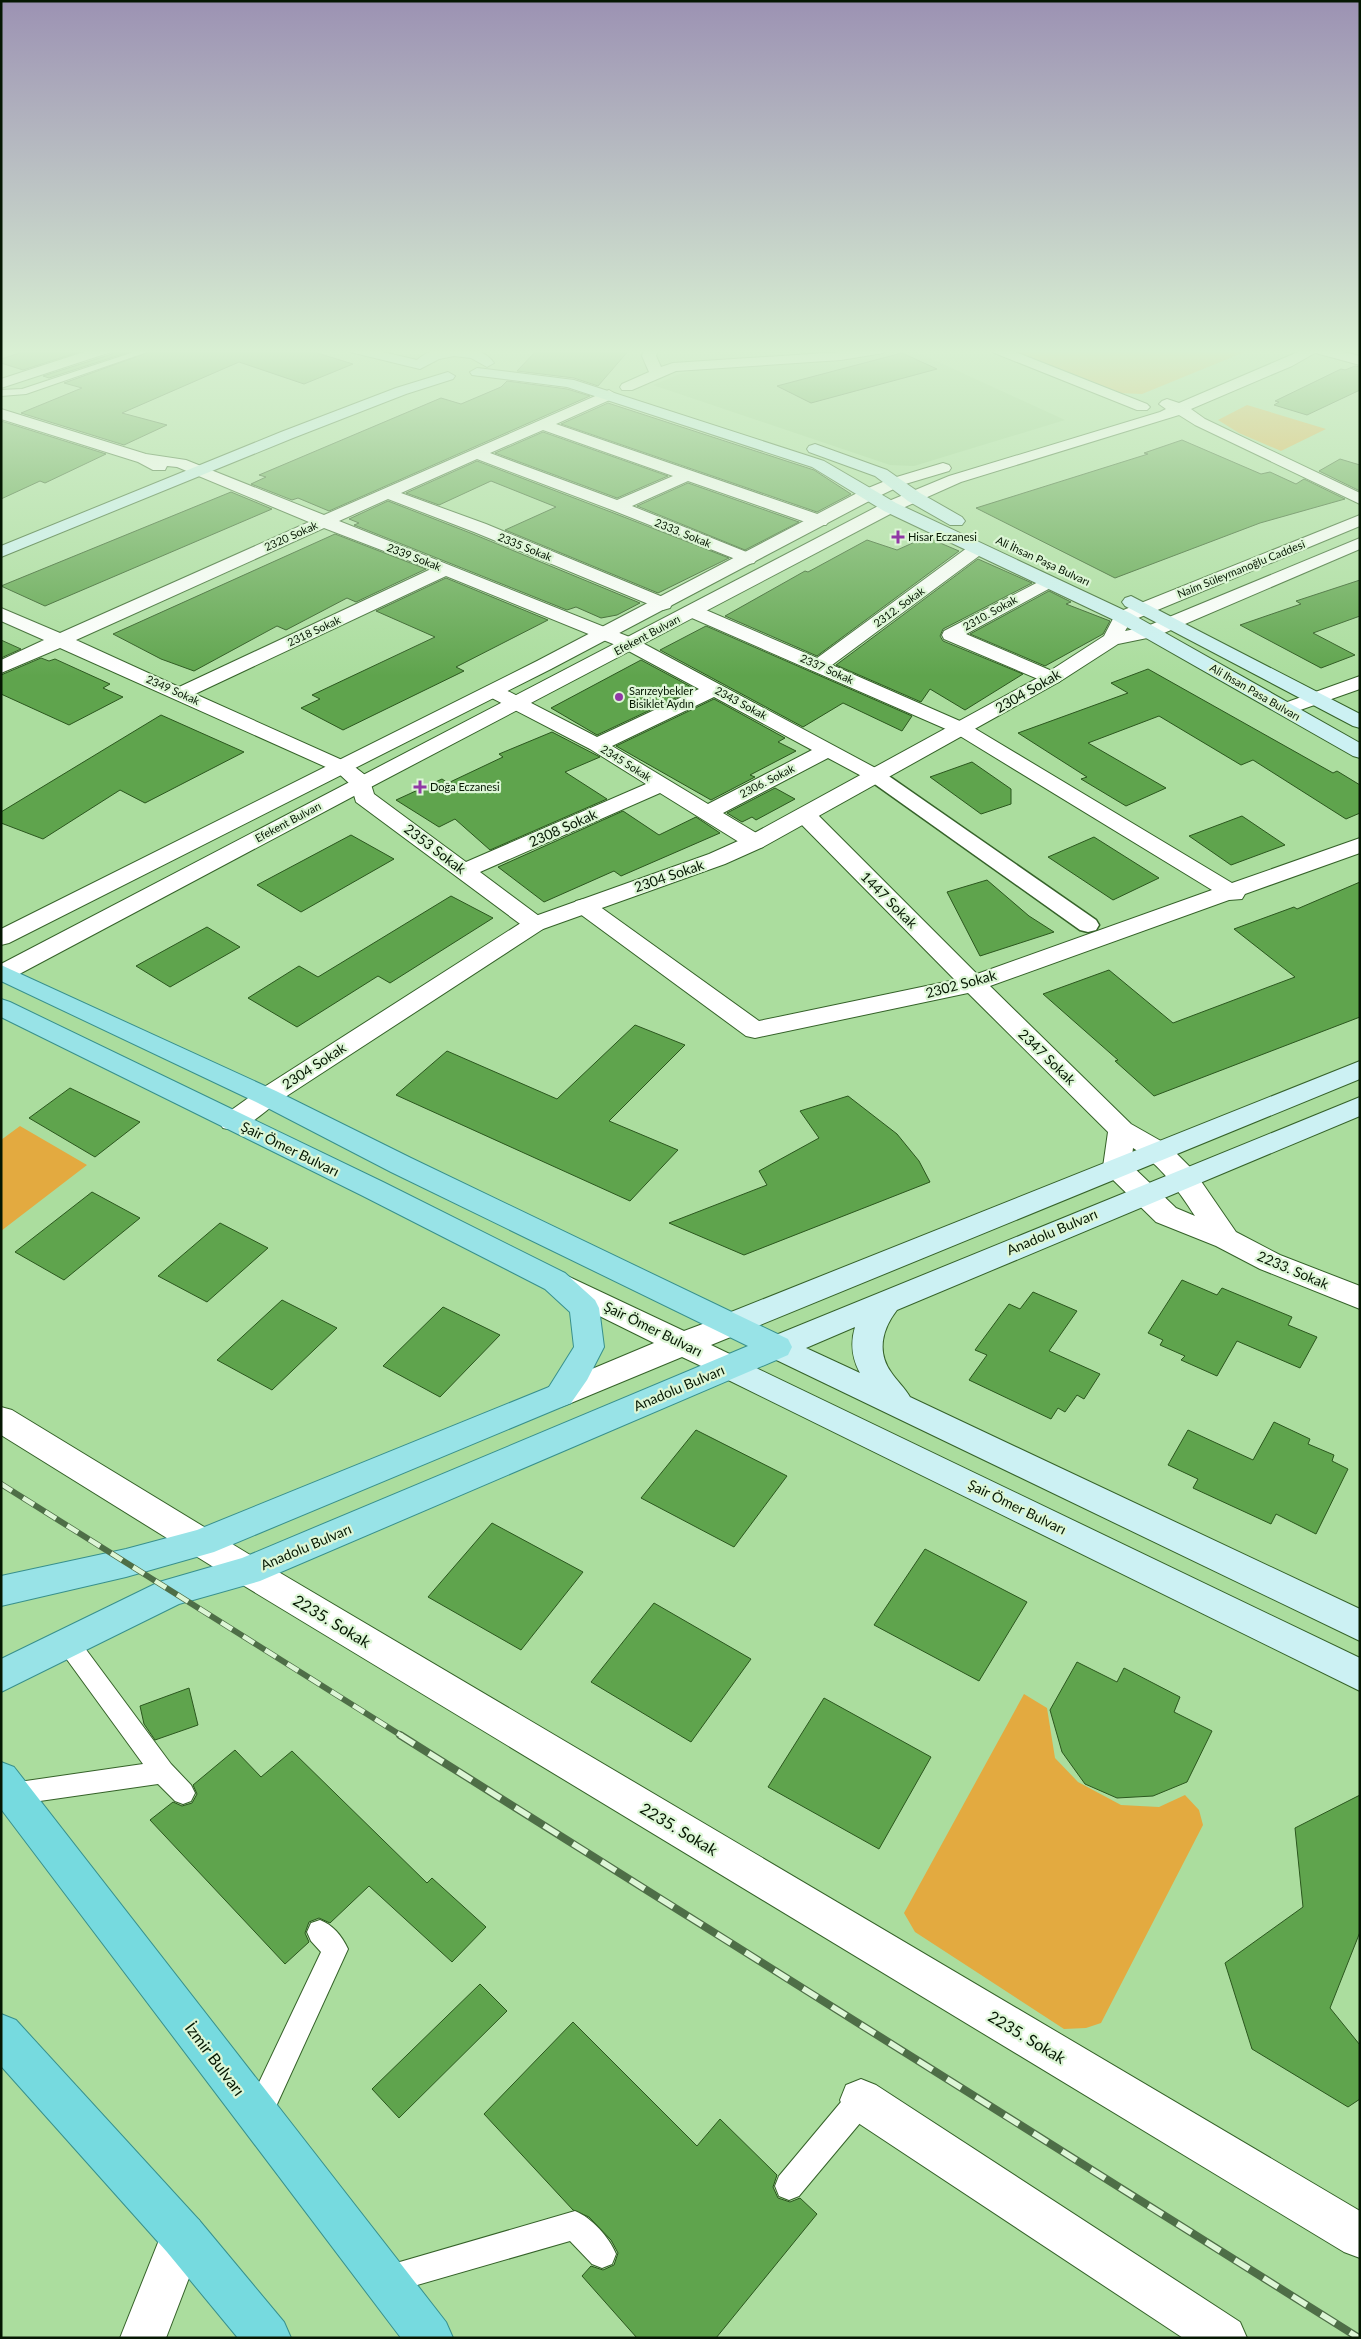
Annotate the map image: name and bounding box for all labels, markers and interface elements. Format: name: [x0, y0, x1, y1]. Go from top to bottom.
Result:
street label: 2333. Sokak: [653, 515, 714, 550]
street label: 2320 Sokak: [262, 518, 320, 553]
street label: 2335 Sokak: [496, 530, 554, 563]
place label: Hisar Eczanesi: [908, 530, 977, 543]
marker: Hisar Eczanesi: [892, 531, 904, 543]
street label: Ali İhsan Paşa Bulvarı: [994, 533, 1092, 588]
street label: Naim Süleymanoğlu Caddesi: [1175, 537, 1307, 600]
street label: 2339 Sokak: [385, 540, 444, 573]
street label: 2312. Sokak: [871, 584, 927, 629]
street label: 2310. Sokak: [960, 592, 1019, 633]
street label: 2318 Sokak: [285, 612, 343, 649]
street label: Efekent Bulvarı: [612, 612, 682, 657]
street label: 2337 Sokak: [798, 651, 856, 686]
street label: Ali Ihsan Pasa Bulvarı: [1208, 660, 1303, 723]
street label: 2304 Sokak: [992, 665, 1064, 716]
street label: 2349 Sokak: [144, 672, 202, 707]
street label: 2343 Sokak: [713, 683, 770, 722]
place label: Sarızeybekler Bisiklet Aydın: [629, 684, 694, 710]
marker: Sarızeybekler Bisiklet Aydın: [613, 691, 625, 703]
street label: 2345 Sokak: [599, 742, 654, 783]
street label: 2306. Sokak: [737, 761, 797, 800]
place label: Doğa Eczanesi: [430, 780, 500, 793]
marker: Doğa Eczanesi: [414, 781, 426, 793]
street label: Efekent Bulvarı: [253, 799, 323, 844]
street label: 2308 Sokak: [526, 805, 600, 850]
street label: 2353 Sokak: [401, 820, 470, 878]
street label: 2304 Sokak: [632, 855, 707, 895]
street label: 1447 Sokak: [858, 868, 922, 932]
street label: 2302 Sokak: [924, 966, 999, 1001]
street label: 2347 Sokak: [1015, 1025, 1080, 1089]
street label: 2304 Sokak: [279, 1038, 350, 1093]
street label: Şair Ömer Bulvarı: [238, 1117, 342, 1180]
street label: Anadolu Bulvarı: [1004, 1205, 1100, 1258]
street label: 2233. Sokak: [1255, 1247, 1332, 1293]
street label: Şair Ömer Bulvarı: [601, 1297, 705, 1360]
street label: Anadolu Bulvarı: [631, 1361, 727, 1414]
street label: Şair Ömer Bulvarı: [965, 1475, 1069, 1538]
street label: Anadolu Bulvarı: [258, 1520, 354, 1573]
street label: 2235. Sokak: [290, 1590, 375, 1652]
street label: 2235. Sokak: [637, 1798, 722, 1860]
street label: 2235. Sokak: [985, 2006, 1070, 2068]
street label: İzmir Bulvarı: [182, 2018, 249, 2099]

